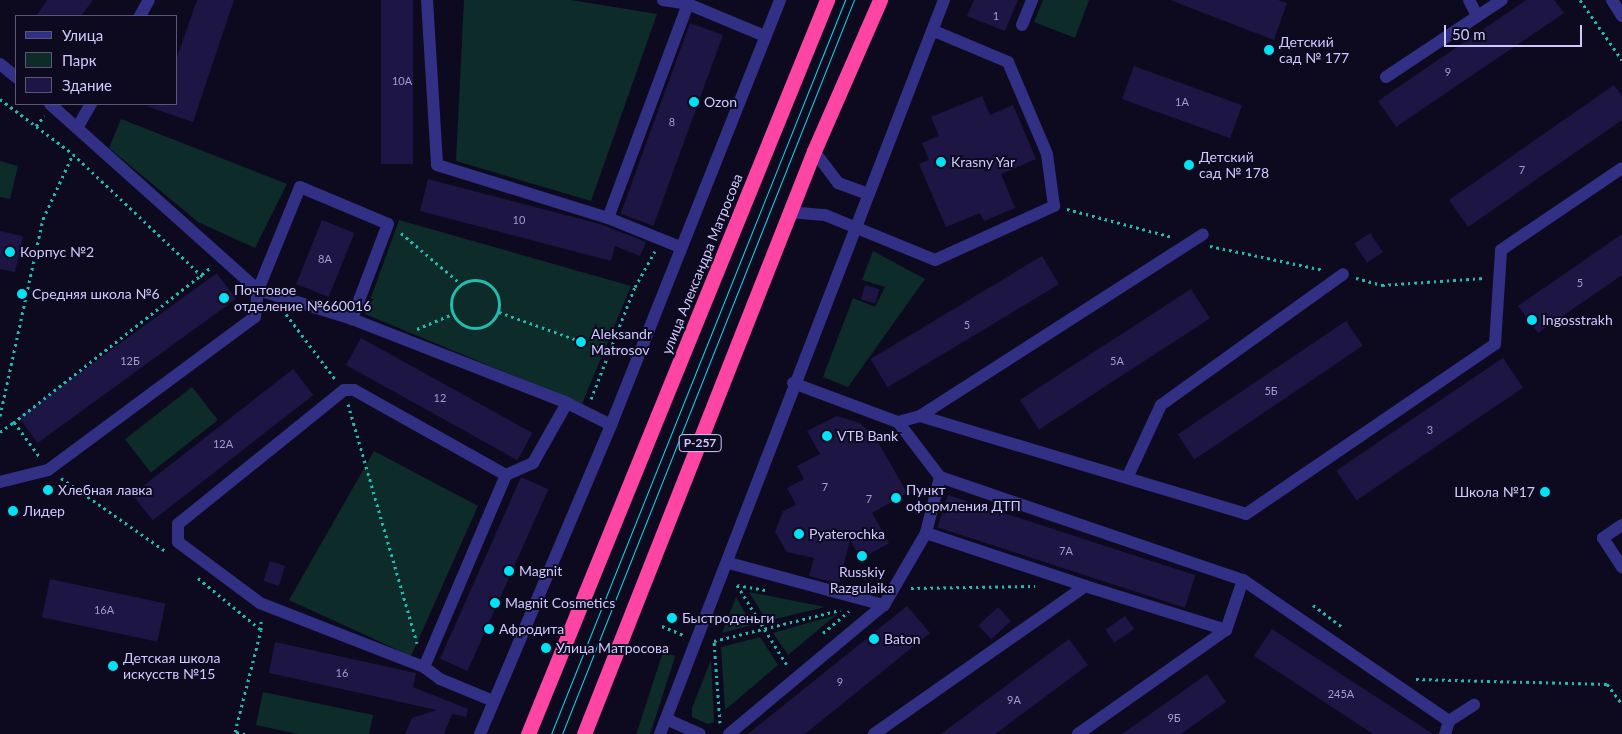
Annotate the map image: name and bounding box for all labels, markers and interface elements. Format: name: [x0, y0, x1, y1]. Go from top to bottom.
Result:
house number: 1: [993, 9, 999, 23]
legend: [15, 15, 178, 105]
scale bar: [1447, 15, 1584, 47]
text: 50 m: [1452, 25, 1486, 43]
text: Улица: [62, 26, 103, 44]
place label: Детский сад № 177: [1279, 34, 1349, 66]
marker: Детский сад № 177: [1263, 44, 1275, 56]
text: Парк: [62, 51, 96, 69]
house number: 9: [1445, 65, 1451, 79]
house number: 10А: [392, 74, 412, 88]
text: Здание: [62, 76, 112, 94]
place label: Ozon: [704, 94, 737, 110]
house number: 1А: [1175, 95, 1189, 109]
marker: Ozon: [688, 96, 700, 108]
house number: 8: [669, 115, 675, 129]
place label: Детский сад № 178: [1199, 149, 1269, 182]
place label: Krasny Yar: [951, 154, 1016, 170]
marker: Krasny Yar: [935, 156, 947, 168]
marker: Детский сад № 178: [1183, 159, 1195, 171]
house number: 7: [1519, 163, 1525, 177]
street label: улица Александра Матросова: [658, 171, 746, 357]
house number: 10: [513, 213, 525, 227]
place label: Корпус №2: [20, 244, 94, 260]
marker: Корпус №2: [4, 246, 16, 258]
house number: 8А: [318, 252, 332, 266]
house number: 5: [1577, 276, 1583, 290]
place label: Почтовое отделение №660016: [234, 282, 371, 314]
place label: Средняя школа №6: [32, 286, 160, 302]
marker: Средняя школа №6: [16, 288, 28, 300]
marker: Почтовое отделение №660016: [218, 292, 230, 304]
place label: Ingosstrakh: [1542, 312, 1613, 328]
marker: Ingosstrakh: [1526, 314, 1538, 326]
house number: 5: [964, 318, 970, 332]
place label: Aleksandr Matrosov: [591, 326, 652, 358]
marker: Aleksandr Matrosov: [575, 336, 587, 348]
house number: 12Б: [120, 354, 140, 368]
house number: 5А: [1110, 354, 1124, 368]
house number: 5Б: [1264, 384, 1278, 398]
house number: 12: [434, 391, 446, 405]
house number: 3: [1427, 423, 1433, 437]
place label: VTB Bank: [837, 428, 898, 444]
marker: VTB Bank: [821, 430, 833, 442]
road number: Р-257: [678, 433, 722, 452]
house number: 12А: [213, 437, 233, 451]
house number: 7: [822, 480, 828, 494]
place label: Хлебная лавка: [58, 482, 153, 498]
place label: Пункт оформления ДТП: [906, 482, 1021, 514]
marker: Хлебная лавка: [42, 484, 54, 496]
place label: Школа №17: [1454, 484, 1535, 500]
marker: Школа №17: [1539, 486, 1551, 498]
house number: 7: [866, 492, 872, 506]
marker: Пункт оформления ДТП: [890, 492, 902, 504]
place label: Лидер: [23, 503, 65, 519]
marker: Лидер: [7, 505, 19, 517]
place label: Pyaterochka: [809, 526, 885, 542]
marker: Pyaterochka: [793, 528, 805, 540]
house number: 7А: [1059, 544, 1073, 558]
marker: Russkiy Razgulaika: [856, 550, 868, 562]
place label: Magnit: [519, 563, 562, 579]
place label: Russkiy Razgulaika: [830, 564, 894, 596]
marker: Magnit: [503, 565, 515, 577]
place label: Magnit Cosmetics: [505, 595, 615, 611]
marker: Magnit Cosmetics: [489, 597, 501, 609]
house number: 16А: [94, 603, 114, 617]
place label: Быстроденьги: [682, 610, 774, 626]
marker: Быстроденьги: [666, 612, 678, 624]
place label: Афродита: [499, 621, 564, 637]
marker: Афродита: [483, 623, 495, 635]
place label: Baton: [884, 631, 921, 647]
marker: Baton: [868, 633, 880, 645]
place label: Улица Матросова: [556, 640, 669, 656]
marker: Улица Матросова: [540, 642, 552, 654]
place label: Детская школа искусств №15: [123, 650, 220, 682]
marker: Детская школа искусств №15: [107, 660, 119, 672]
house number: 16: [336, 666, 348, 680]
house number: 9: [837, 675, 843, 689]
house number: 245А: [1328, 687, 1354, 701]
house number: 9А: [1007, 693, 1021, 707]
house number: 9Б: [1167, 711, 1181, 725]

